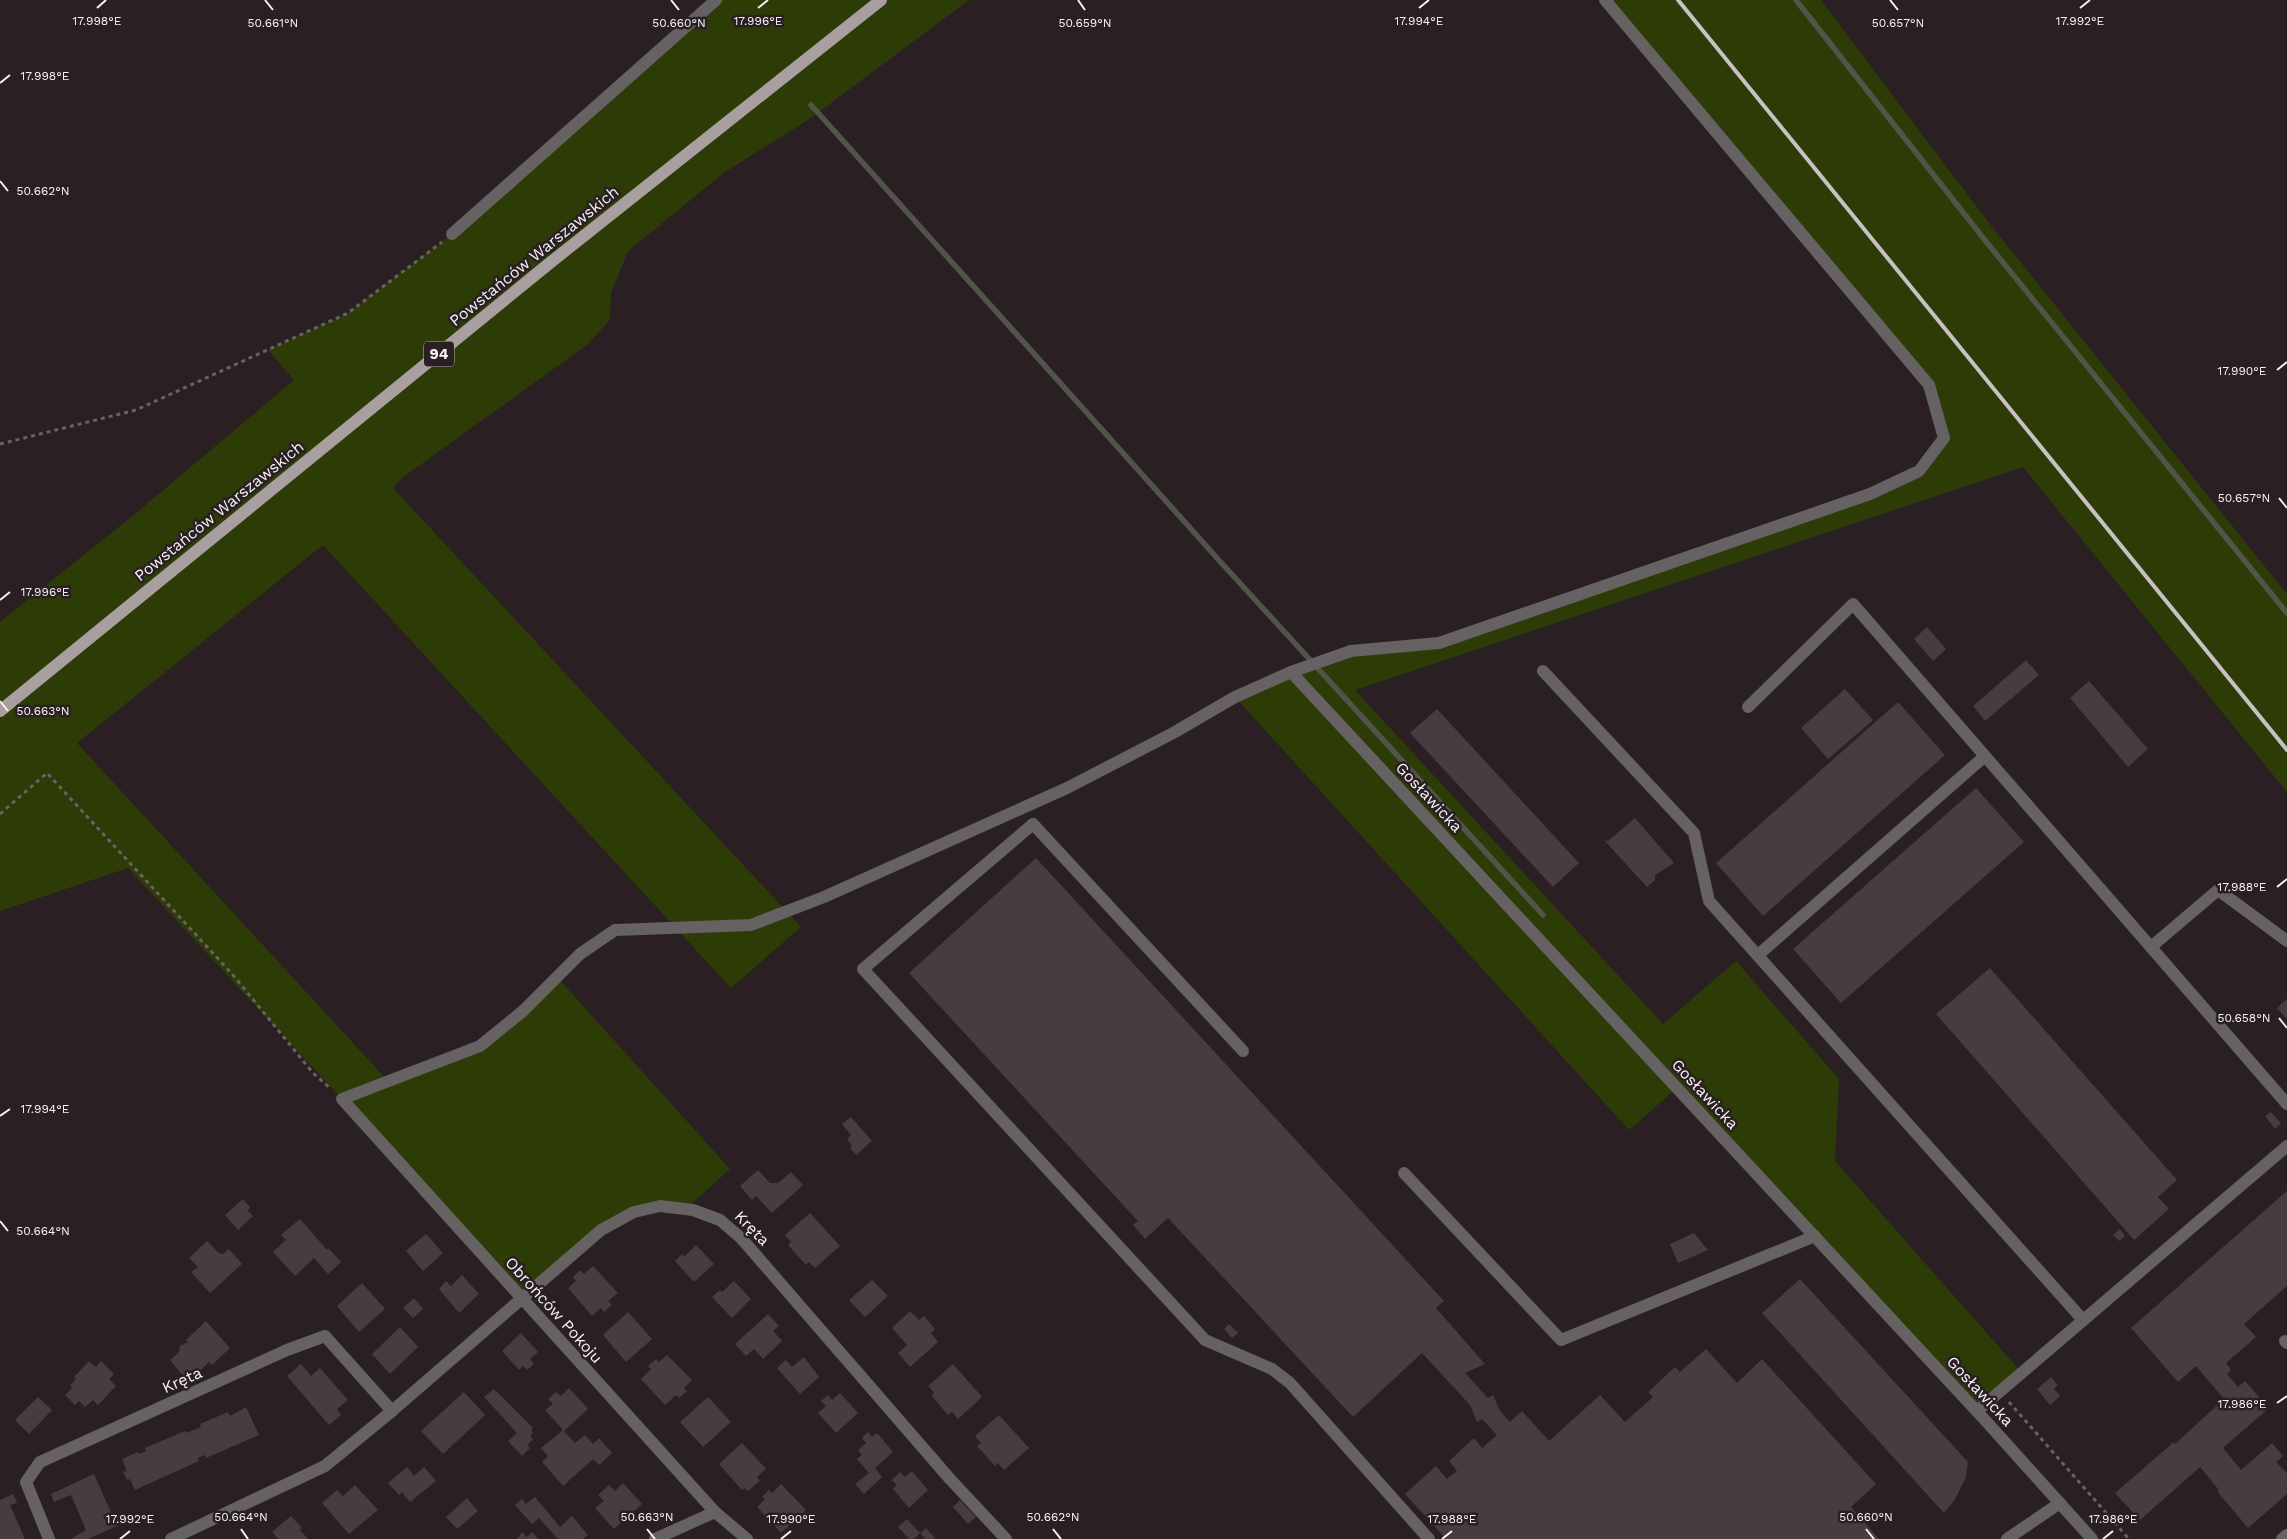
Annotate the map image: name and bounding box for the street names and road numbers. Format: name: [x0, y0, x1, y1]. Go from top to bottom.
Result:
street label: Powstańców Warszawskich: [446, 182, 622, 330]
road number: 94: [424, 342, 454, 366]
street label: Powstańców Warszawskich: [131, 437, 307, 585]
street label: Gosławicka: [1392, 758, 1466, 836]
street label: Gosławicka: [1668, 1055, 1742, 1133]
street label: Kręta: [731, 1207, 773, 1249]
street label: Obrońców Pokoju: [501, 1253, 607, 1367]
street label: Gosławicka: [1943, 1352, 2017, 1430]
street label: Kręta: [159, 1363, 205, 1397]

